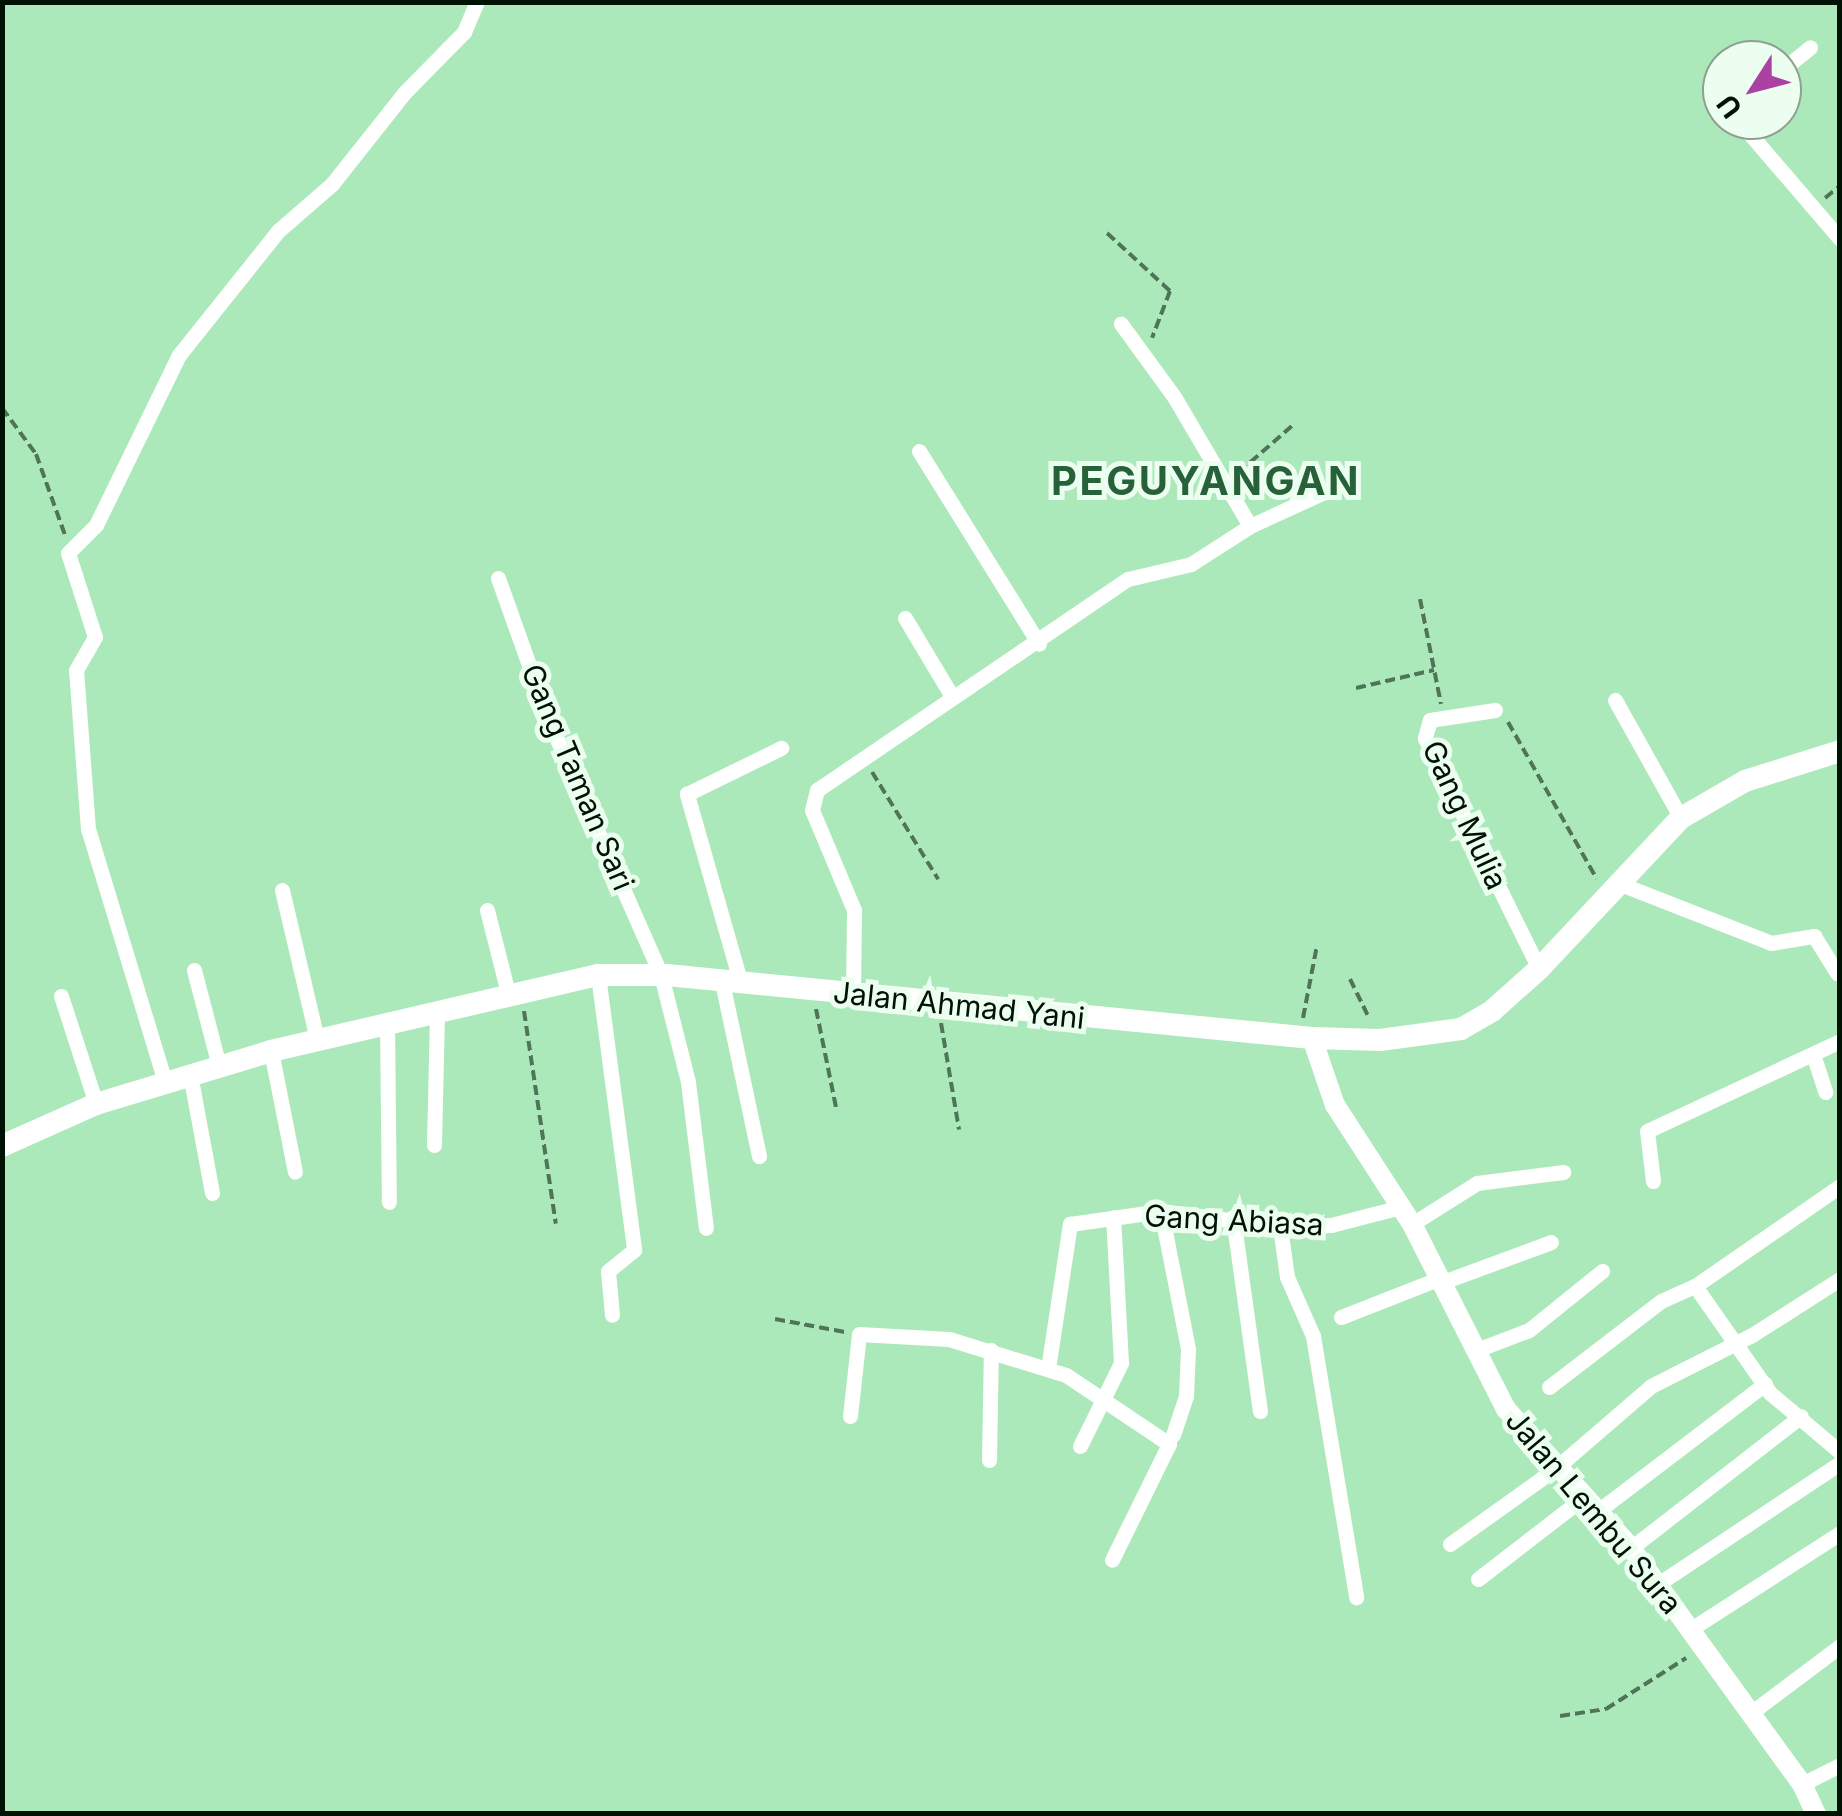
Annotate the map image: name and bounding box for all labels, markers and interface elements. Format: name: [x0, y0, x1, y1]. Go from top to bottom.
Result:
north arrow: [1702, 40, 1802, 140]
text: U: [1710, 88, 1749, 125]
district label: PEGUYANGAN: [1051, 457, 1361, 505]
street label: Gang Taman Sari: [514, 658, 642, 896]
street label: Gang Mulia: [1415, 735, 1515, 895]
street label: Jalan Ahmad Yani: [831, 974, 1087, 1036]
street label: Gang Abiasa: [1143, 1197, 1325, 1243]
street label: Jalan Lembu Sura: [1498, 1403, 1690, 1621]

